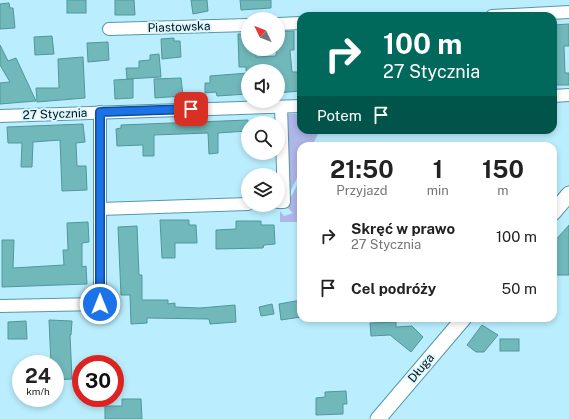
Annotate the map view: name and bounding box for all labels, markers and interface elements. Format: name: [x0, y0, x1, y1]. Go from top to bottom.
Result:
north arrow: [241, 12, 285, 56]
map controls: [241, 12, 285, 212]
street label: Piastowska: [147, 19, 211, 35]
text: 100 m: [383, 27, 462, 60]
icon: right: [317, 28, 369, 80]
text: 27 Stycznia: [383, 61, 480, 82]
button: sound: [241, 64, 285, 108]
pin: [174, 92, 208, 126]
icon: arrive: [180, 98, 202, 120]
icon: arrive: [370, 104, 392, 126]
street label: 27 Stycznia: [22, 106, 88, 122]
text: Potem: [317, 107, 362, 124]
button: search: [241, 116, 285, 160]
text: 21:50: [330, 155, 394, 183]
text: 1: [433, 155, 443, 183]
text: 150: [482, 155, 524, 183]
button: layers: [241, 168, 285, 212]
text: Przyjazd: [336, 183, 387, 198]
text: min: [427, 183, 449, 198]
text: m: [497, 183, 509, 198]
text: Skręć w prawo: [351, 220, 455, 237]
icon: right: [317, 225, 339, 247]
text: 100 m: [496, 228, 537, 245]
text: 27 Stycznia: [351, 237, 421, 252]
icon: arrive: [317, 277, 339, 299]
text: Cel podróży: [351, 280, 436, 297]
text: 50 m: [502, 280, 537, 297]
position arrow: [79, 283, 121, 325]
street label: Długa: [405, 351, 437, 385]
speed limit sign: 30: [72, 355, 124, 407]
text: 24: [25, 364, 51, 388]
text: km/h: [26, 385, 50, 397]

